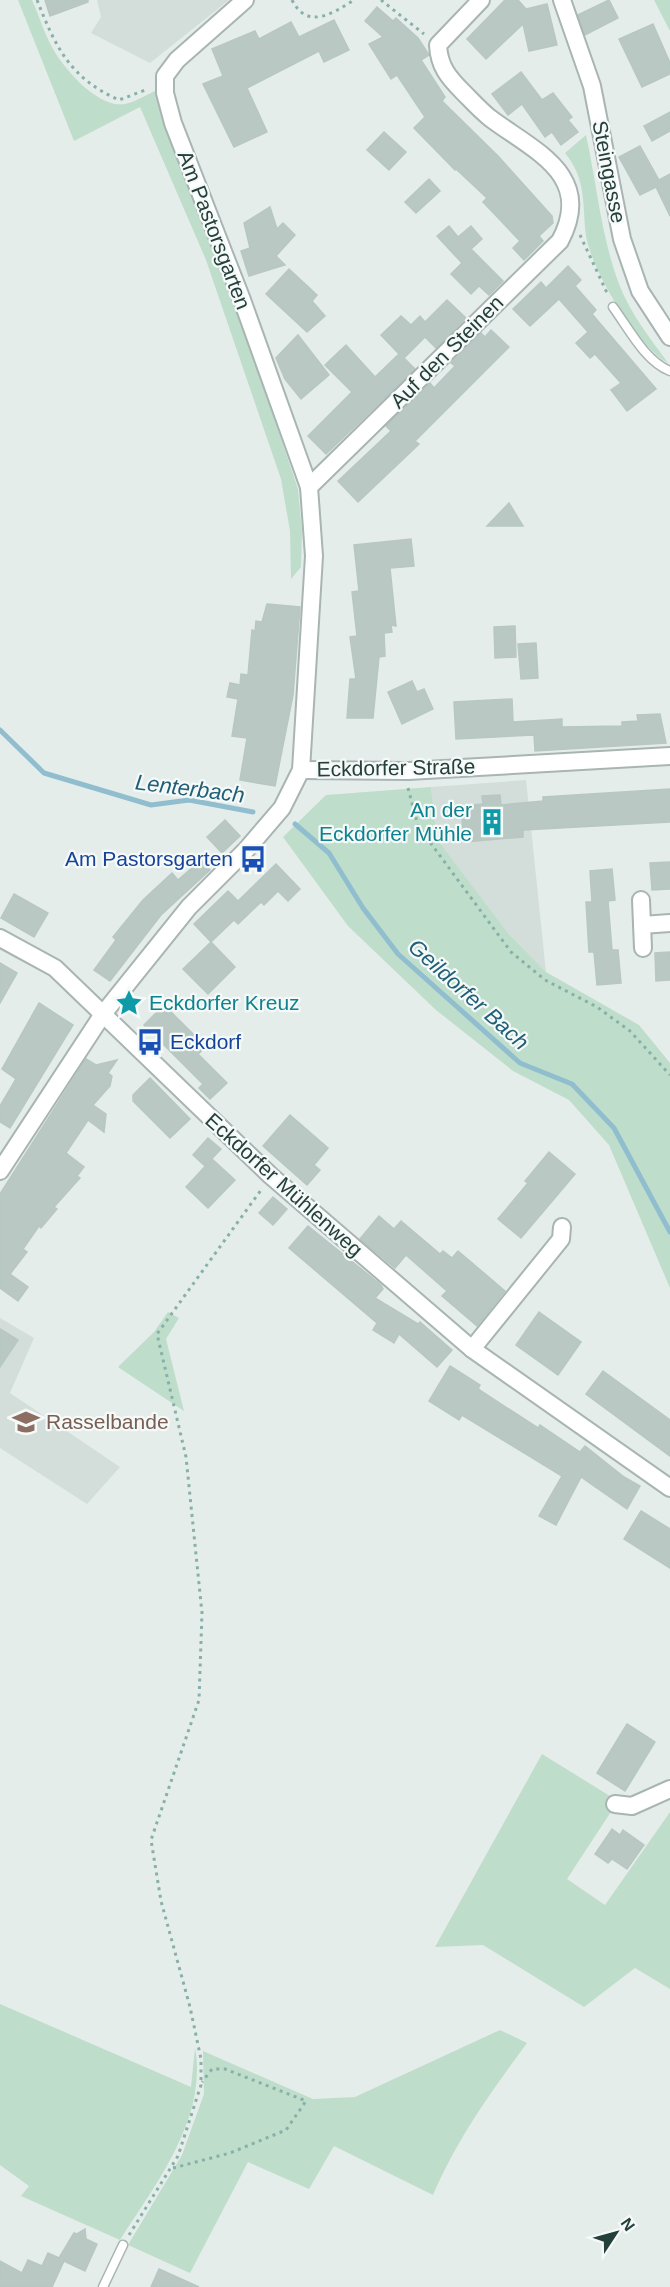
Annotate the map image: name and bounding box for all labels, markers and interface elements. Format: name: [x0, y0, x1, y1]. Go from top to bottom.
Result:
street label: Steingasse: [588, 119, 631, 225]
street label: Am Pastorsgarten: [174, 147, 255, 312]
street label: Auf den Steinen: [386, 291, 508, 413]
street label: Eckdorfer Straße: [316, 755, 476, 780]
water label: Lenterbach: [134, 769, 246, 808]
place label: An der Eckdorfer Mühle: [319, 798, 472, 845]
building icon: An der Eckdorfer Mühle: [477, 807, 507, 837]
bus stop icon: Am Pastorsgarten: [238, 844, 268, 874]
place label: Am Pastorsgarten: [65, 847, 233, 870]
water label: Geildorfer Bach: [404, 934, 534, 1055]
place icon: Eckdorfer Kreuz: [114, 988, 144, 1018]
place label: Eckdorfer Kreuz: [149, 991, 300, 1014]
bus stop icon: Eckdorf: [135, 1027, 165, 1057]
place label: Eckdorf: [170, 1030, 241, 1053]
street label: Eckdorfer Mühlenweg: [201, 1108, 367, 1261]
school or university icon: Rasselbande: [11, 1407, 41, 1437]
place label: Rasselbande: [46, 1410, 169, 1433]
north arrow: [586, 2203, 646, 2263]
text: N: [617, 2215, 638, 2234]

